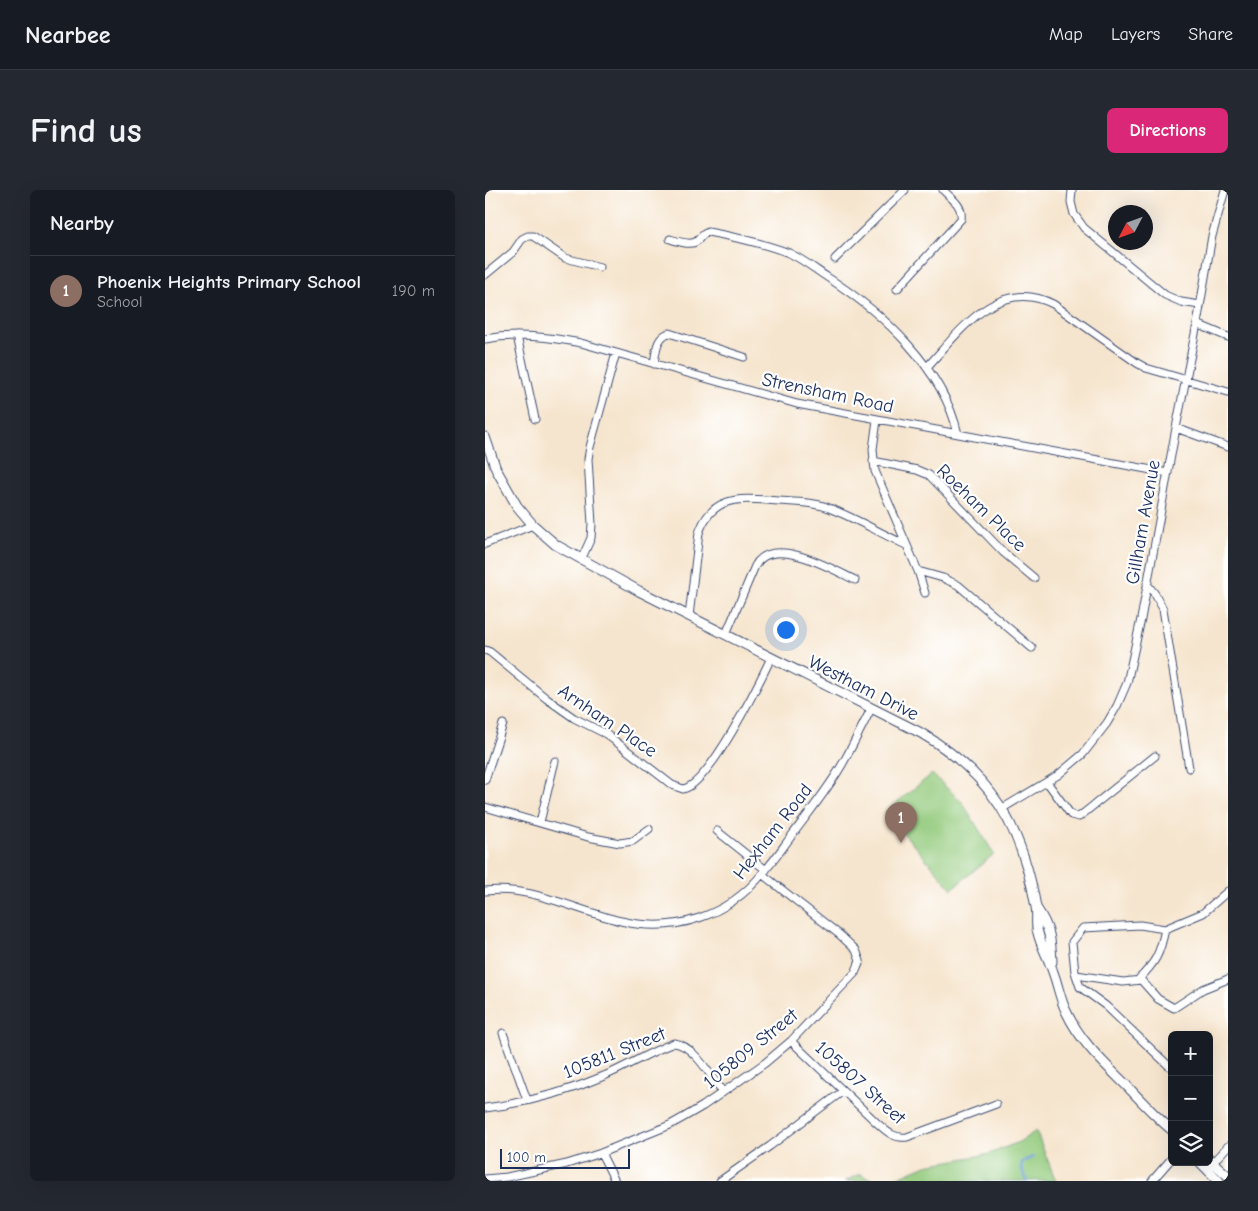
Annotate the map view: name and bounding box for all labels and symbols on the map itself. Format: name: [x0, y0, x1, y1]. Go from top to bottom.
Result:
north arrow: [1108, 205, 1153, 250]
street label: Strensham Road: [760, 368, 896, 418]
street label: Gillham Avenue: [1121, 458, 1165, 586]
street label: Roeham Place: [932, 460, 1031, 556]
your location: [773, 617, 799, 643]
street label: Westham Drive: [805, 651, 922, 725]
street label: Arnham Place: [554, 680, 661, 762]
street label: Hexham Road: [729, 779, 817, 884]
pin: 1: [885, 802, 917, 843]
street label: 105809 Street: [699, 1004, 803, 1093]
street label: 105811 Street: [560, 1022, 669, 1083]
street label: 105807 Street: [811, 1037, 910, 1129]
scale bar: [500, 1146, 630, 1169]

